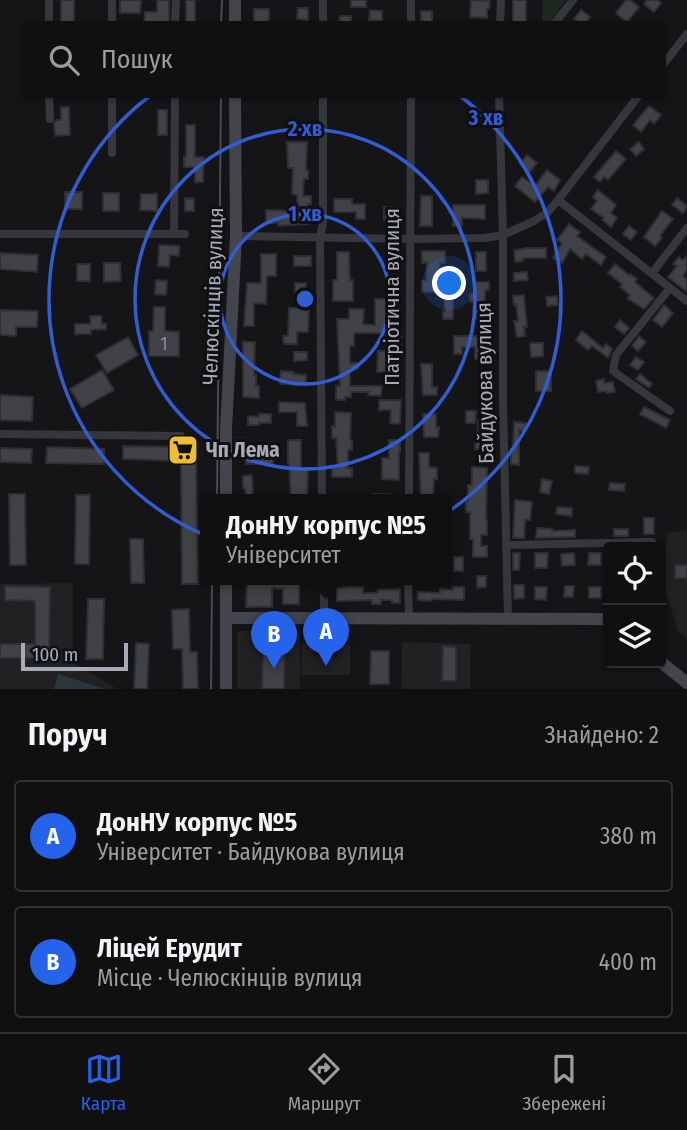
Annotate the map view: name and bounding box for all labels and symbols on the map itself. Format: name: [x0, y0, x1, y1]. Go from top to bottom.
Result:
text: 3 хв: [468, 105, 504, 131]
text: 2 хв: [287, 116, 323, 142]
text: 1 хв: [288, 201, 322, 227]
street label: Челюскінців вулиця: [197, 207, 229, 385]
street label: Патріотична вулиця: [379, 208, 405, 386]
your location: [432, 266, 466, 300]
centre of rings: [293, 287, 317, 311]
street label: Байдукова вулиця: [471, 302, 499, 464]
house number: 1: [160, 333, 168, 355]
supermarket icon: Чп Лема: [166, 433, 200, 467]
place label: Чп Лема: [206, 437, 280, 463]
pin: A: [303, 608, 349, 666]
pin: B: [251, 611, 297, 669]
scale bar: [21, 640, 128, 672]

